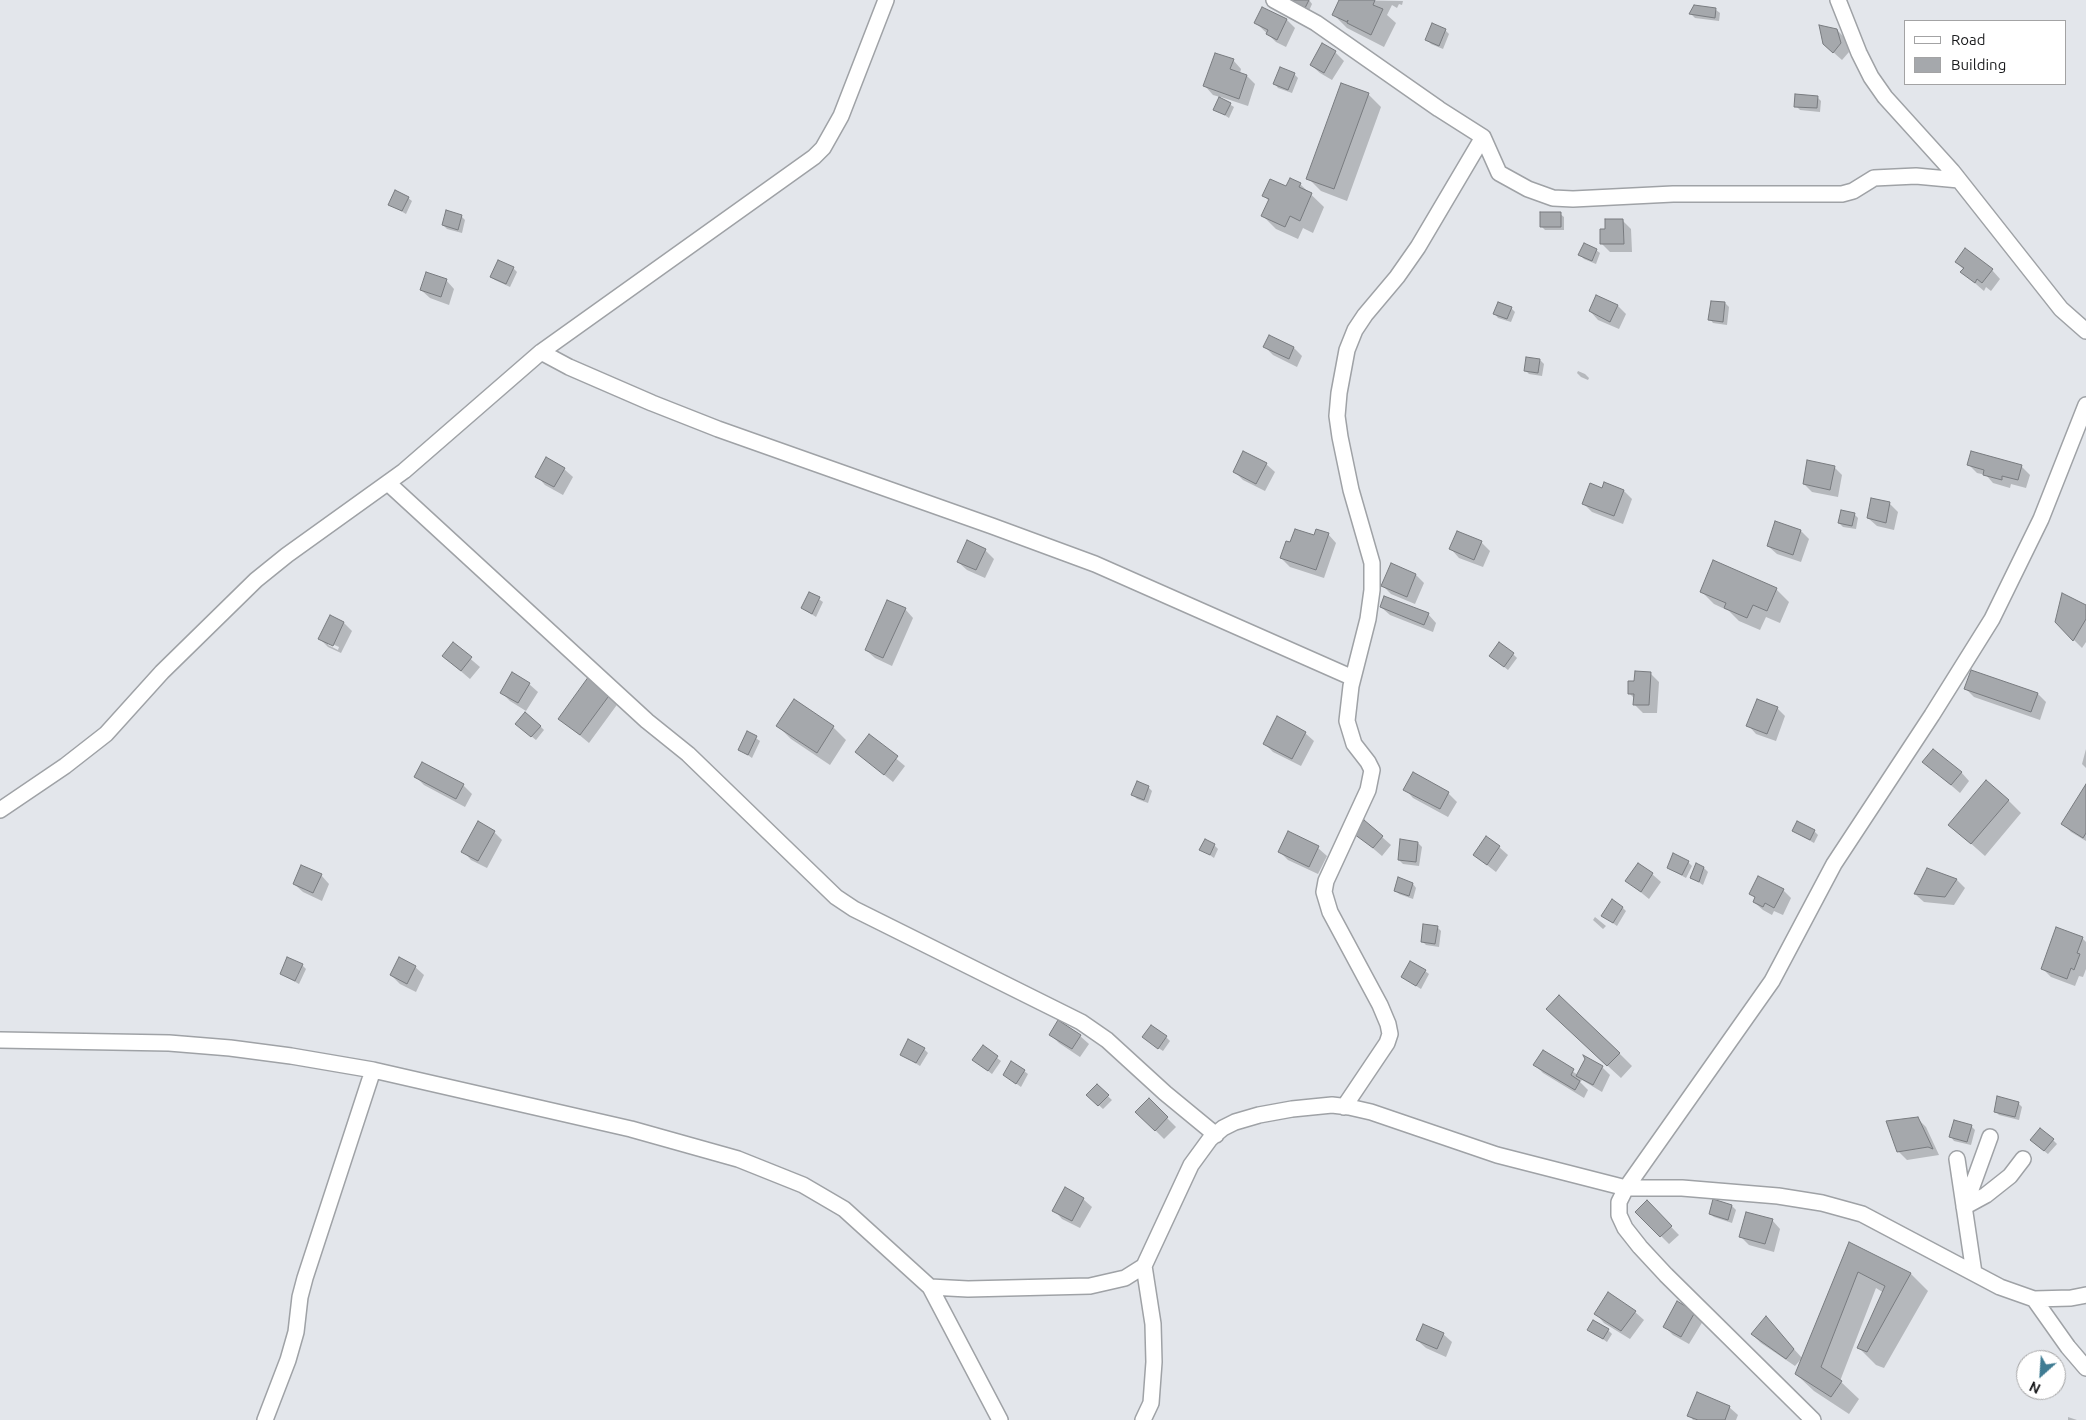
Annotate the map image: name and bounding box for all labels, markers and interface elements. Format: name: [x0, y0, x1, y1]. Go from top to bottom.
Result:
legend: [1904, 20, 2066, 85]
text: Road: [1951, 31, 1986, 48]
text: Building: [1951, 56, 2006, 73]
north arrow: [2016, 1350, 2066, 1400]
text: N: [2027, 1378, 2043, 1397]

